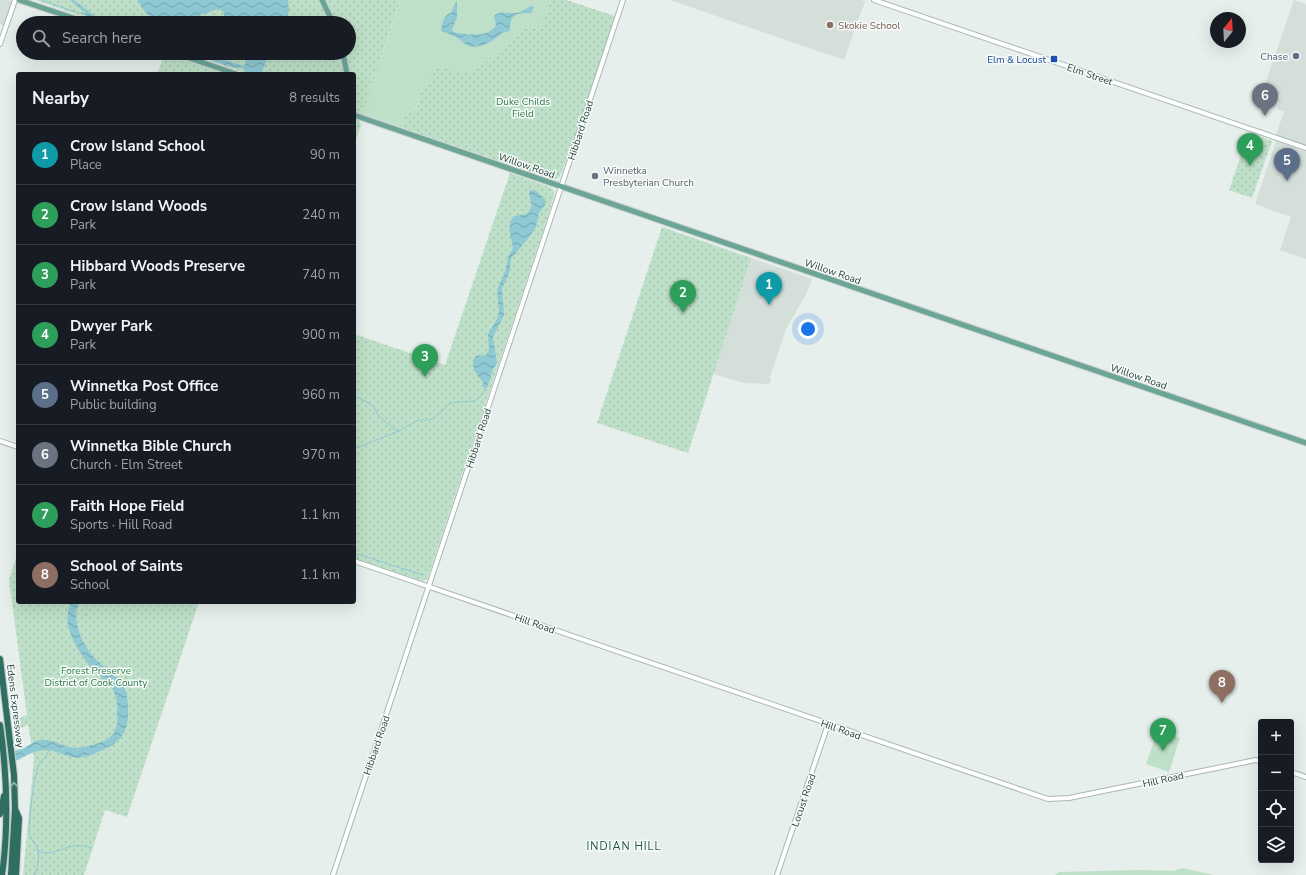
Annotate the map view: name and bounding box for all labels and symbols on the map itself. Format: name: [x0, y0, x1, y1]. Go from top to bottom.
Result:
north arrow: [1210, 12, 1246, 48]
place label: Skokie School: [838, 19, 900, 33]
marker: Skokie School: [825, 20, 835, 30]
place label: Chase: [1260, 50, 1288, 64]
marker: Chase: [1291, 51, 1301, 61]
place label: Elm & Locust: [987, 53, 1046, 67]
marker: Elm & Locust: [1049, 54, 1059, 64]
street label: Elm Street: [1065, 61, 1115, 89]
pin: 6: [1252, 83, 1278, 116]
park label: Duke Childs Field: [496, 95, 550, 121]
street label: Hibbard Road: [565, 98, 597, 162]
pin: 4: [1237, 133, 1263, 166]
pin: 5: [1274, 148, 1300, 181]
street label: Willow Road: [497, 150, 557, 182]
place label: Winnetka Presbyterian Church: [603, 164, 694, 190]
marker: Winnetka Presbyterian Church: [590, 171, 600, 181]
street label: Willow Road: [803, 256, 863, 288]
pin: 1: [756, 272, 782, 305]
pin: 2: [670, 280, 696, 313]
your location: [798, 319, 818, 339]
pin: 3: [412, 344, 438, 377]
street label: Willow Road: [1109, 361, 1169, 393]
street label: Hibbard Road: [463, 406, 495, 470]
street label: Hill Road: [513, 611, 557, 637]
street label: Edens Expressway: [3, 664, 27, 749]
park label: Forest Preserve District of Cook County: [44, 664, 148, 690]
pin: 8: [1209, 670, 1235, 703]
street label: Hibbard Road: [360, 714, 394, 777]
street label: Hill Road: [819, 717, 863, 743]
pin: 7: [1150, 718, 1176, 751]
street label: Hill Road: [1141, 769, 1185, 791]
street label: Locust Road: [788, 772, 820, 829]
one-way arrow: [10, 782, 18, 788]
district label: INDIAN HILL: [586, 839, 662, 854]

